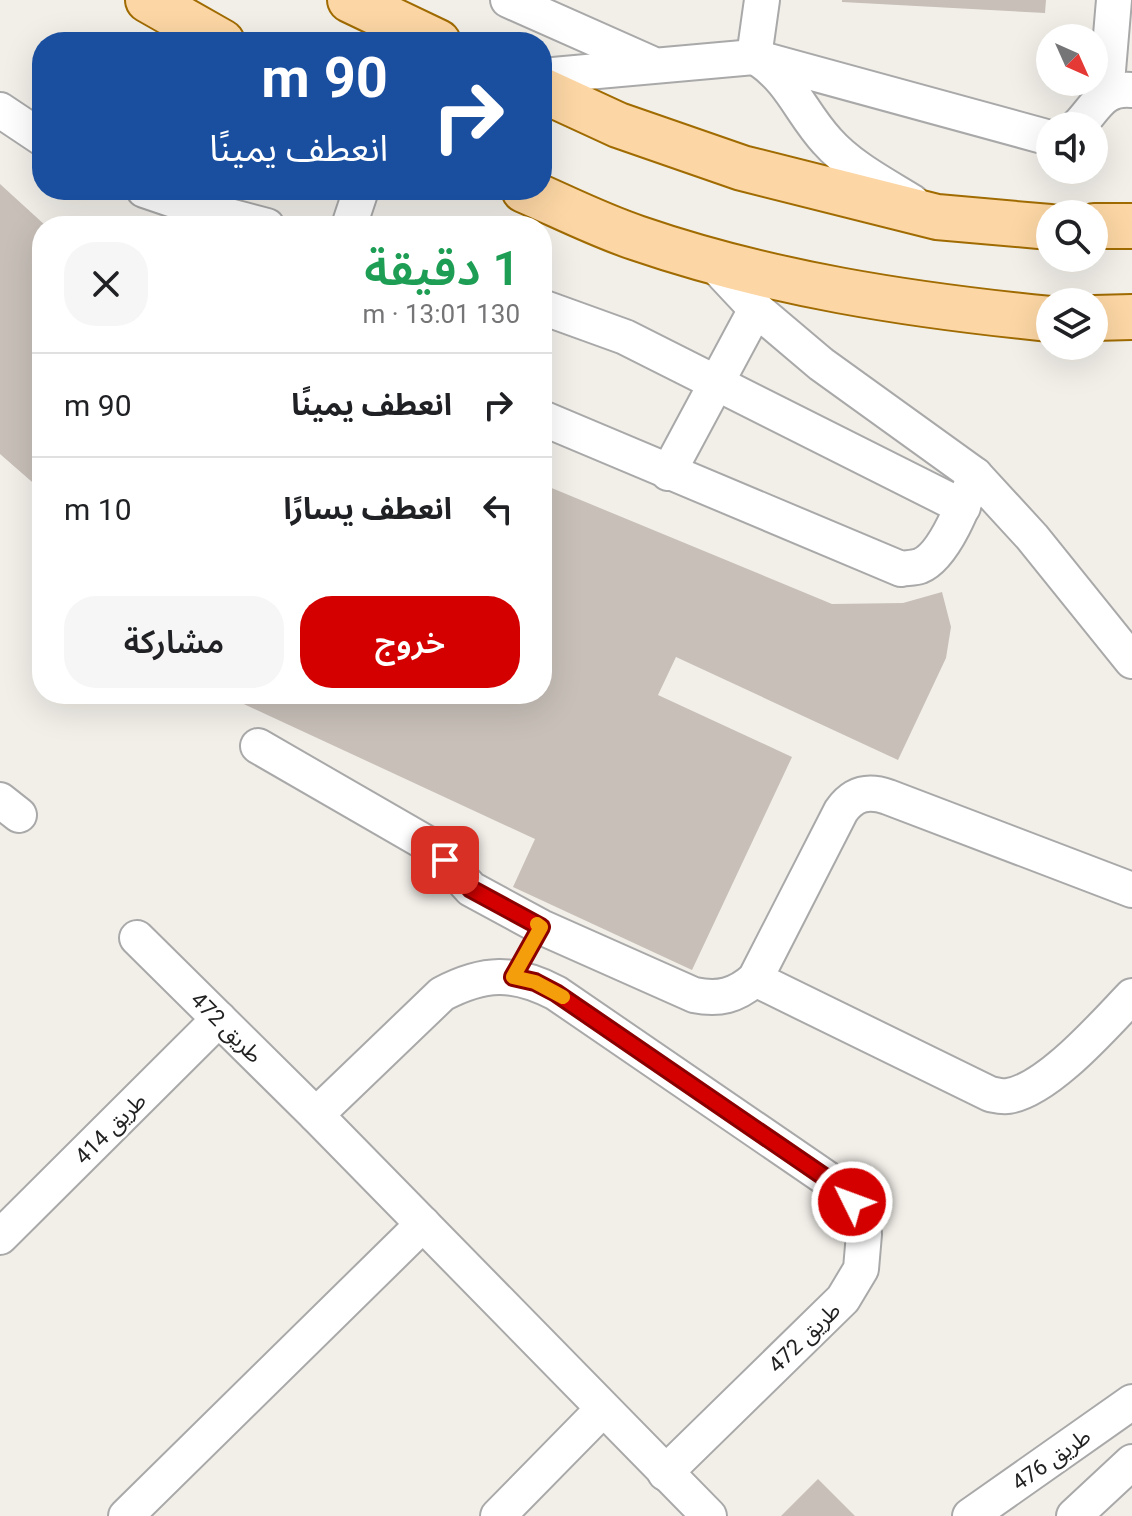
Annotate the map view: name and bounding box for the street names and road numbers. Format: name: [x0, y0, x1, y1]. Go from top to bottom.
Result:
street label: طريق 472: [185, 987, 267, 1069]
street label: طريق 414: [70, 1088, 152, 1170]
street label: طريق 472: [763, 1297, 846, 1378]
street label: طريق 476: [1007, 1423, 1096, 1496]

